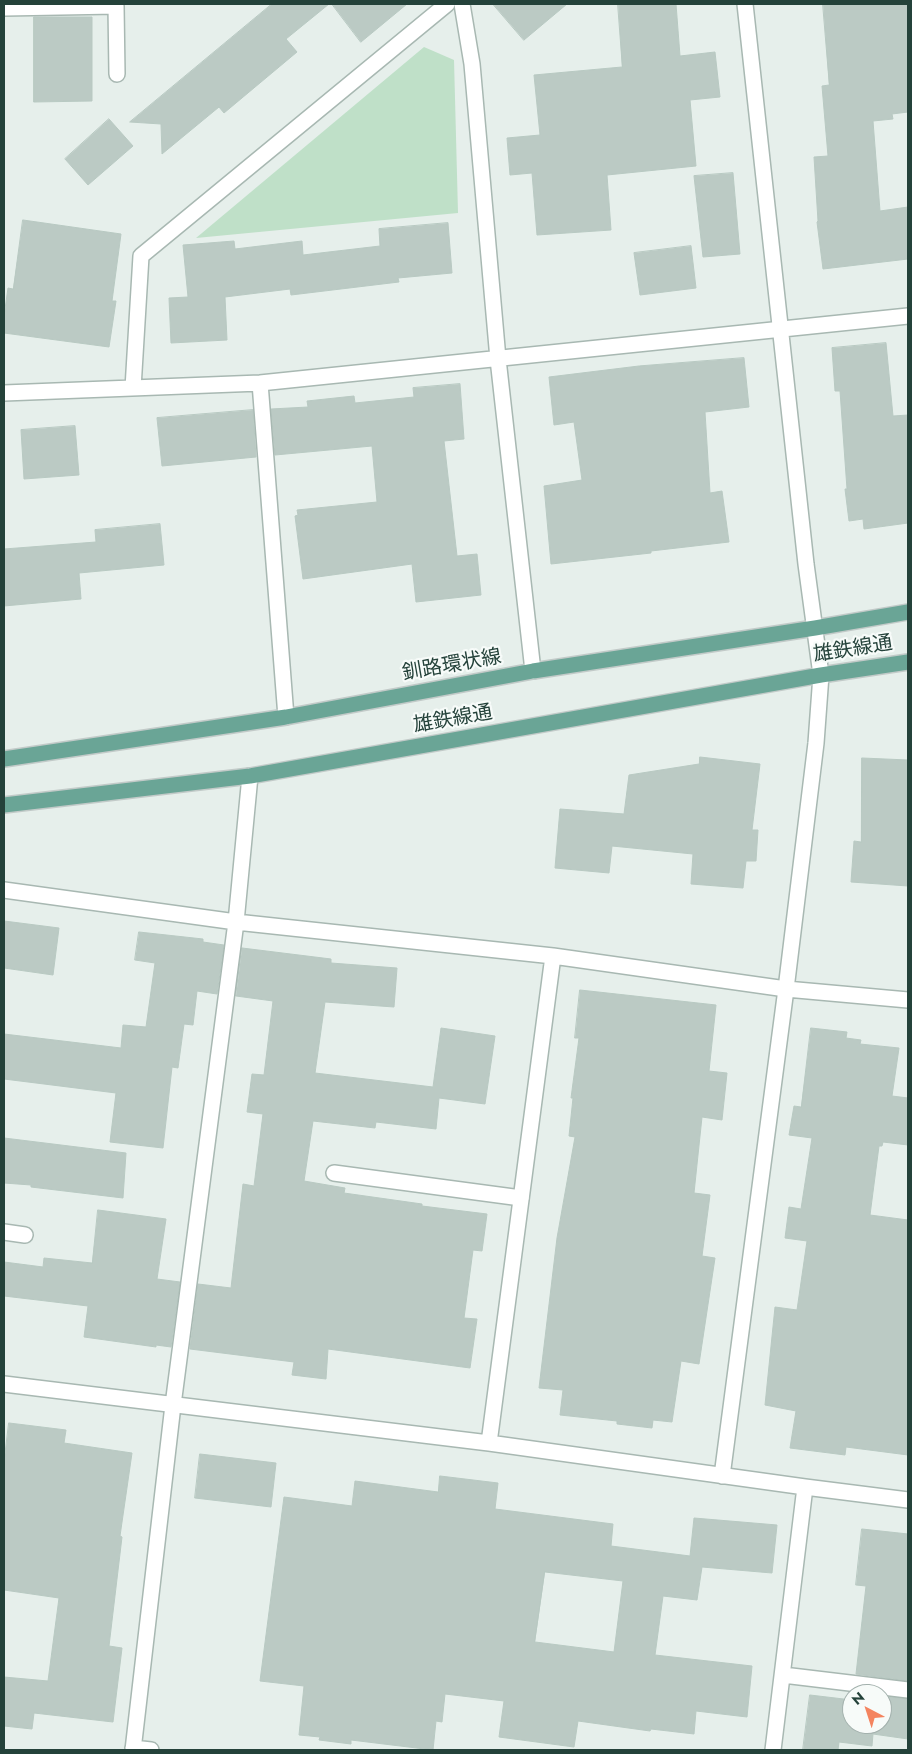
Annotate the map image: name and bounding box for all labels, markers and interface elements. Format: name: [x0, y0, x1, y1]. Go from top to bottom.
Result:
street label: 雄鉄線通: [812, 632, 894, 668]
street label: 釧路環状線: [401, 645, 503, 687]
street label: 雄鉄線通: [412, 701, 494, 739]
north arrow: [842, 1684, 892, 1734]
text: N: [847, 1687, 869, 1710]

